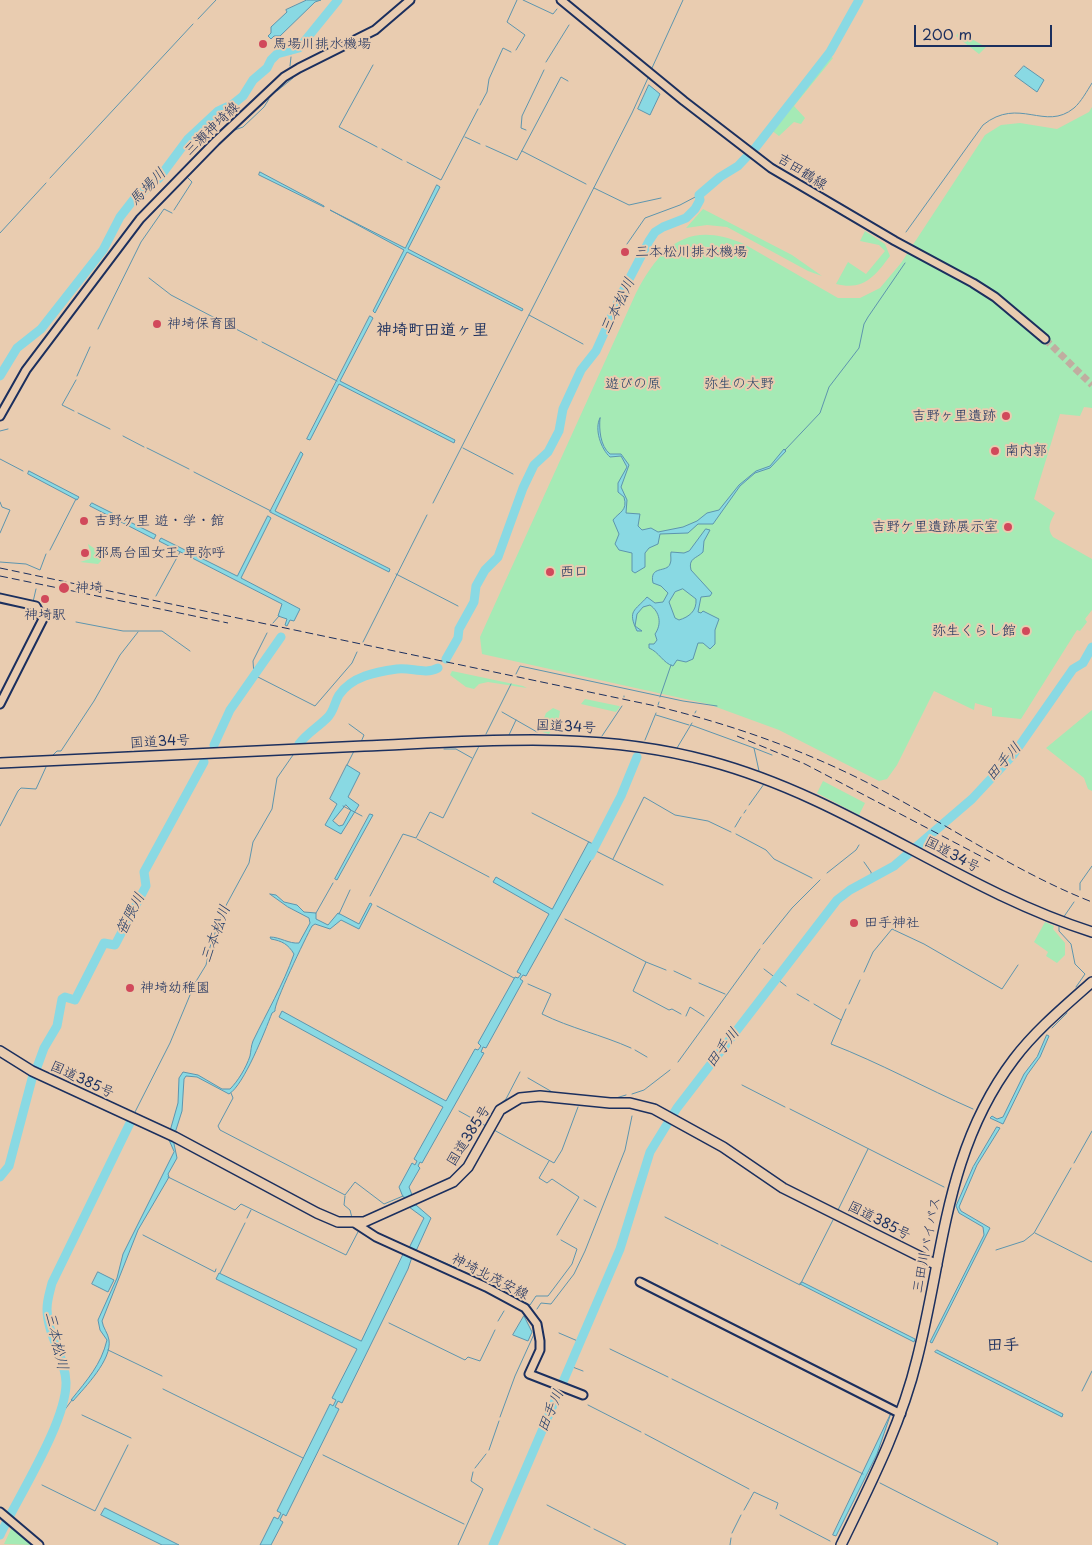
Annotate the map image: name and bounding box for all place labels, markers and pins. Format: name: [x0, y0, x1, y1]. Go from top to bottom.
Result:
place label: 馬場川排水機場: [273, 36, 371, 52]
marker: 馬場川排水機場: [257, 38, 269, 50]
place label: 三本松川排水機場: [635, 244, 747, 260]
marker: 三本松川排水機場: [619, 246, 631, 258]
place label: 神埼保育園: [167, 316, 237, 332]
marker: 神埼保育園: [151, 318, 163, 330]
place label: 吉野ヶ里遺跡: [912, 408, 996, 424]
marker: 吉野ヶ里遺跡: [1000, 410, 1012, 422]
place label: 南内郭: [1005, 443, 1047, 459]
marker: 南内郭: [989, 445, 1001, 457]
place label: 吉野ケ里 遊・学・館: [94, 513, 225, 529]
marker: 吉野ケ里 遊・学・館: [78, 515, 90, 527]
place label: 吉野ケ里遺跡展示室: [872, 519, 998, 535]
marker: 吉野ケ里遺跡展示室: [1002, 521, 1014, 533]
place label: 邪馬台国女王 卑弥呼: [95, 545, 226, 561]
marker: 邪馬台国女王 卑弥呼: [79, 547, 91, 559]
place label: 西口: [560, 564, 588, 580]
marker: 西口: [544, 566, 556, 578]
place label: 神埼: [75, 580, 103, 596]
marker: 神埼: [57, 581, 71, 595]
marker: 神埼駅: [39, 593, 51, 605]
place label: 神埼駅: [24, 607, 66, 623]
place label: 弥生くらし館: [932, 623, 1016, 639]
marker: 弥生くらし館: [1020, 625, 1032, 637]
place label: 田手神社: [864, 915, 920, 931]
marker: 田手神社: [848, 917, 860, 929]
place label: 神埼幼稚園: [140, 980, 210, 996]
marker: 神埼幼稚園: [124, 982, 136, 994]

